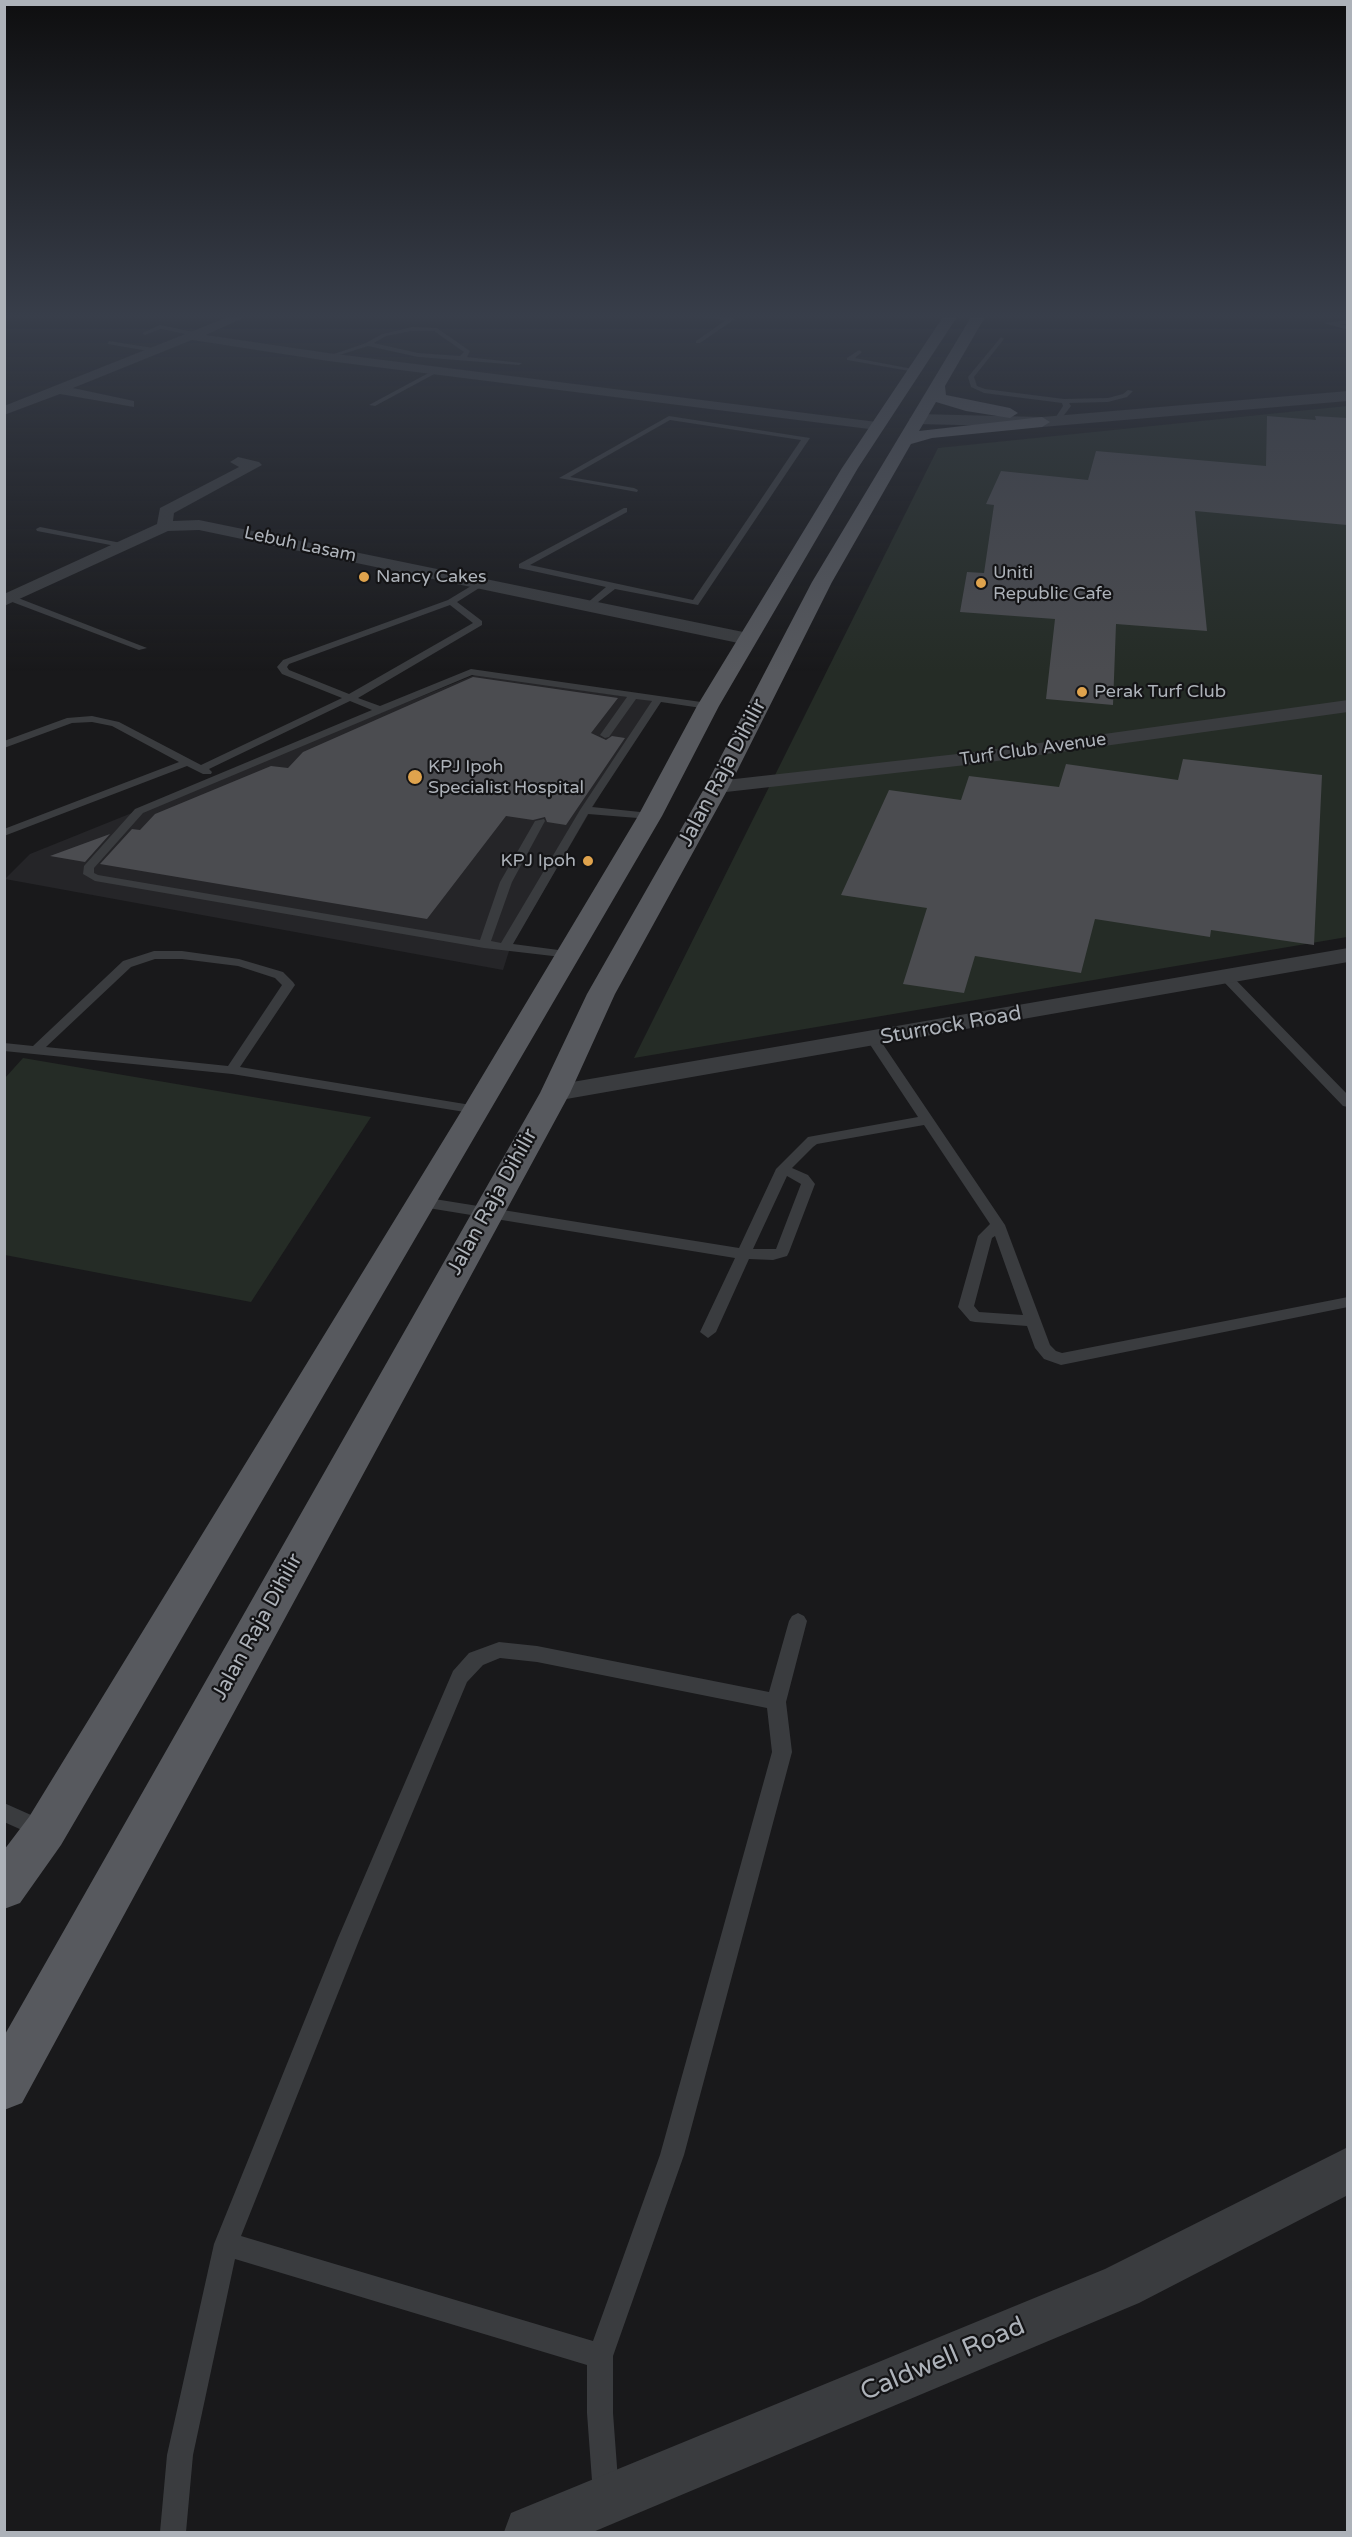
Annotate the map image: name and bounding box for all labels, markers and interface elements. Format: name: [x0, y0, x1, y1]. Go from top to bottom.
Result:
street label: Lebuh Lasam: [242, 523, 358, 567]
place label: Uniti Republic Cafe: [993, 562, 1112, 604]
place label: Nancy Cakes: [376, 566, 487, 588]
marker: Nancy Cakes: [357, 570, 371, 584]
marker: Uniti Republic Cafe: [974, 576, 988, 590]
place label: Perak Turf Club: [1094, 681, 1226, 703]
marker: Perak Turf Club: [1075, 685, 1089, 699]
street label: Jalan Raja Dihilir: [673, 695, 773, 851]
street label: Turf Club Avenue: [958, 729, 1108, 771]
place label: KPJ Ipoh Specialist Hospital: [428, 756, 584, 798]
marker: KPJ Ipoh Specialist Hospital: [406, 768, 424, 786]
place label: KPJ Ipoh: [501, 850, 576, 872]
marker: KPJ Ipoh: [581, 854, 595, 868]
street label: Sturrock Road: [879, 1001, 1023, 1051]
street label: Jalan Raja Dihilir: [442, 1124, 544, 1280]
street label: Jalan Raja Dihilir: [207, 1549, 309, 1705]
street label: Caldwell Road: [856, 2311, 1030, 2409]

